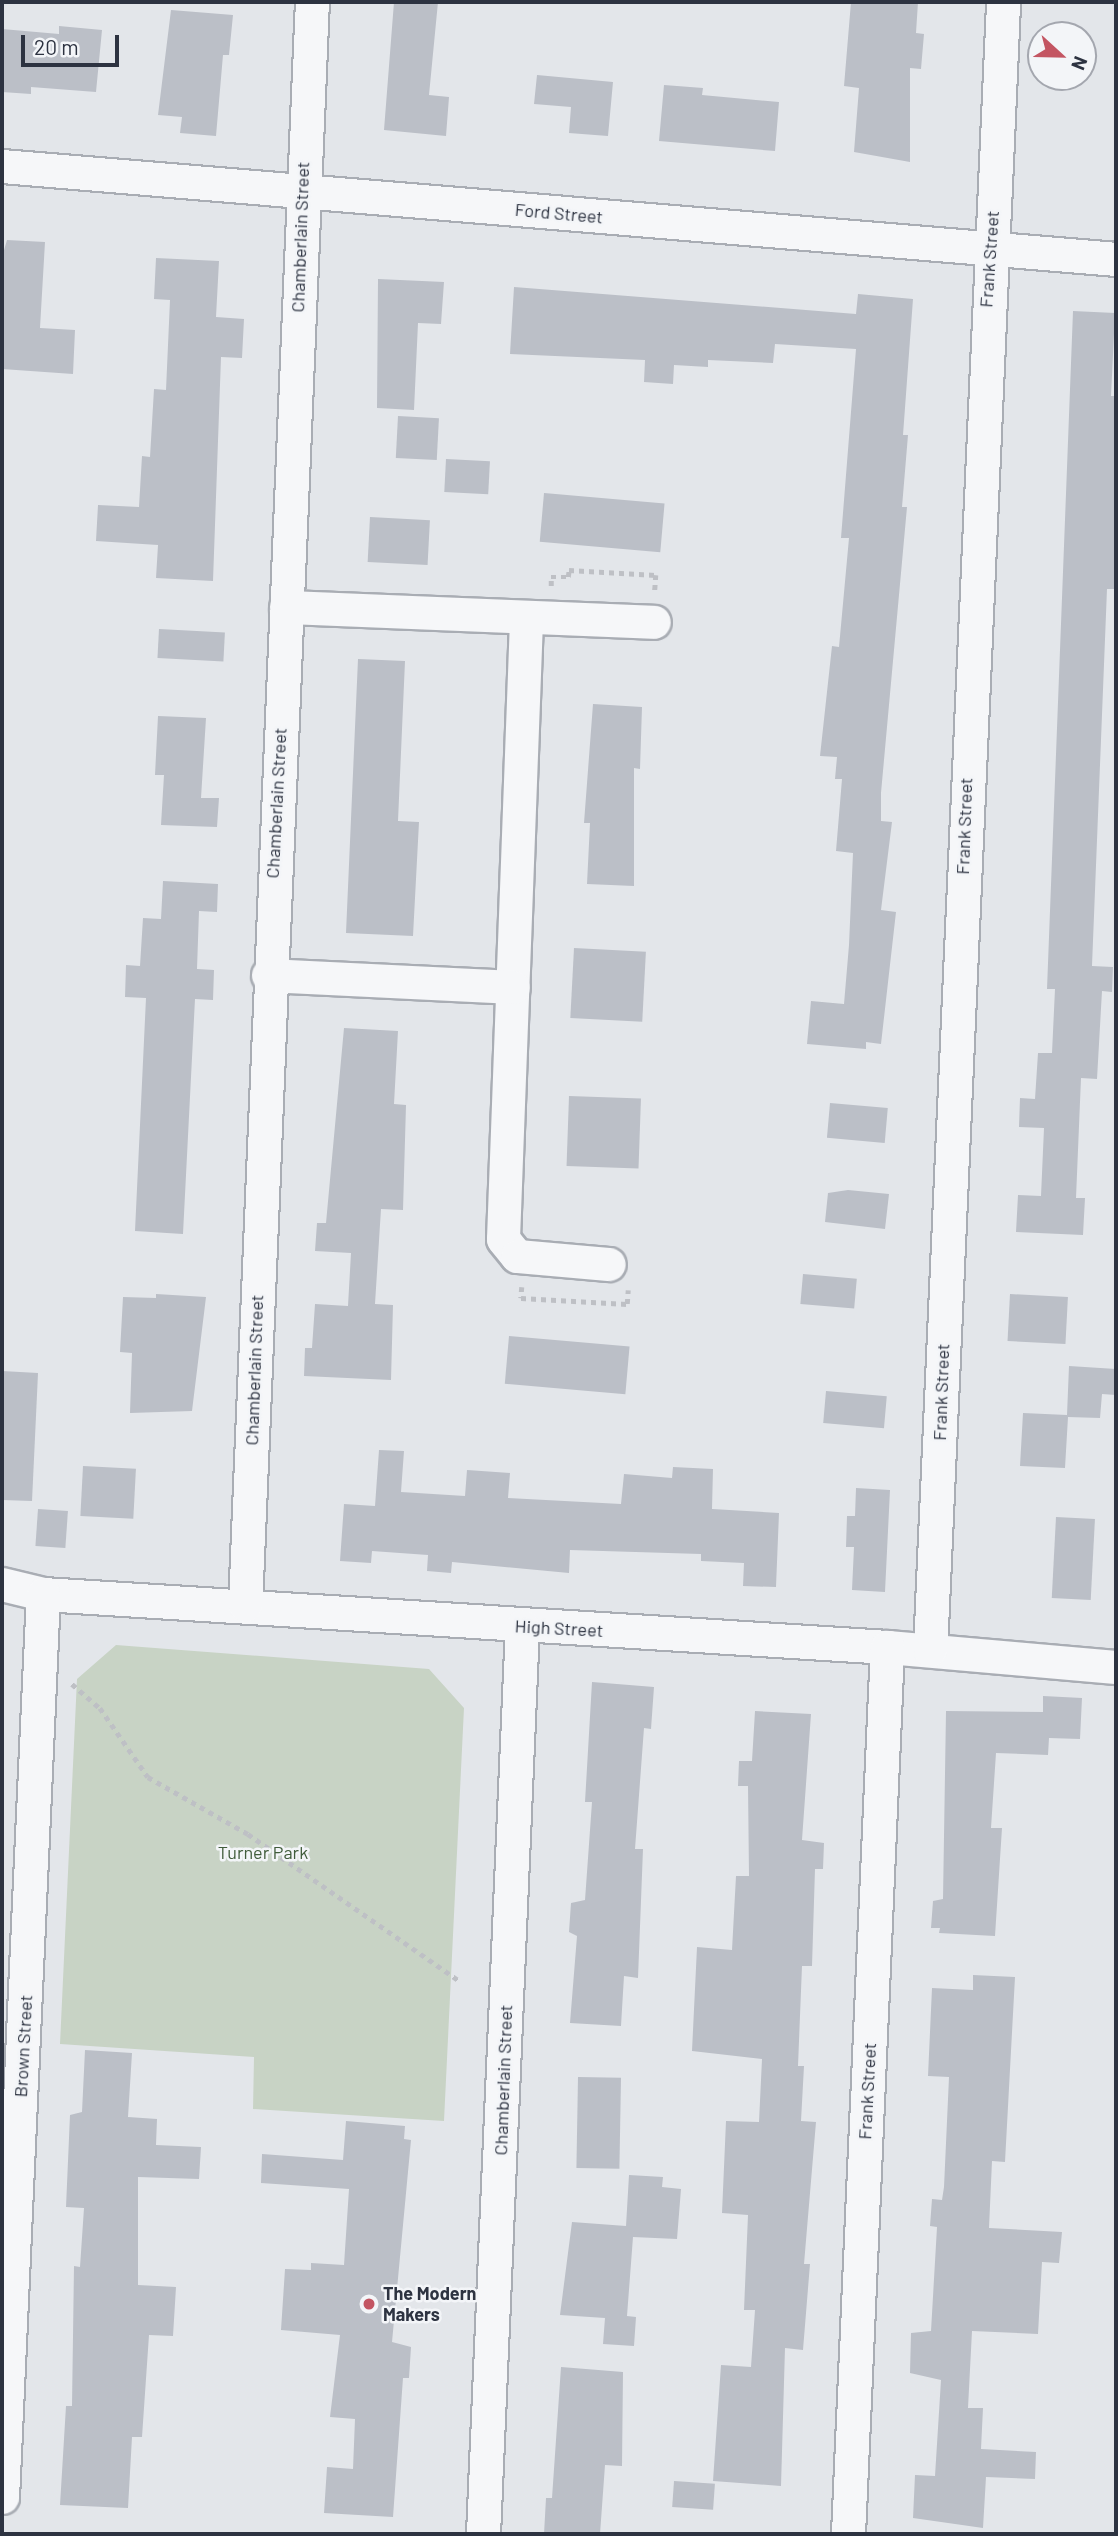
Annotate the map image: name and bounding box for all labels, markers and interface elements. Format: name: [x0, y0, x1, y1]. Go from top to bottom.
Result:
scale bar: [24, 21, 122, 65]
north arrow: [1027, 21, 1097, 91]
text: 20 m: [34, 34, 79, 59]
text: N: [1067, 53, 1093, 73]
street label: Chamberlain Street: [287, 161, 313, 313]
street label: Ford Street: [514, 198, 604, 228]
street label: Frank Street: [975, 210, 1003, 308]
street label: Chamberlain Street: [261, 727, 291, 879]
street label: Frank Street: [952, 777, 976, 875]
street label: Chamberlain Street: [241, 1294, 267, 1446]
street label: Frank Street: [929, 1343, 953, 1441]
street label: High Street: [514, 1615, 604, 1641]
park label: Turner Park: [218, 1841, 308, 1863]
street label: Brown Street: [10, 1994, 36, 2098]
street label: Chamberlain Street: [490, 2004, 516, 2156]
street label: Frank Street: [854, 2042, 880, 2140]
place label: The Modern Makers: [383, 2283, 476, 2326]
marker: The Modern Makers: [361, 2296, 377, 2312]

